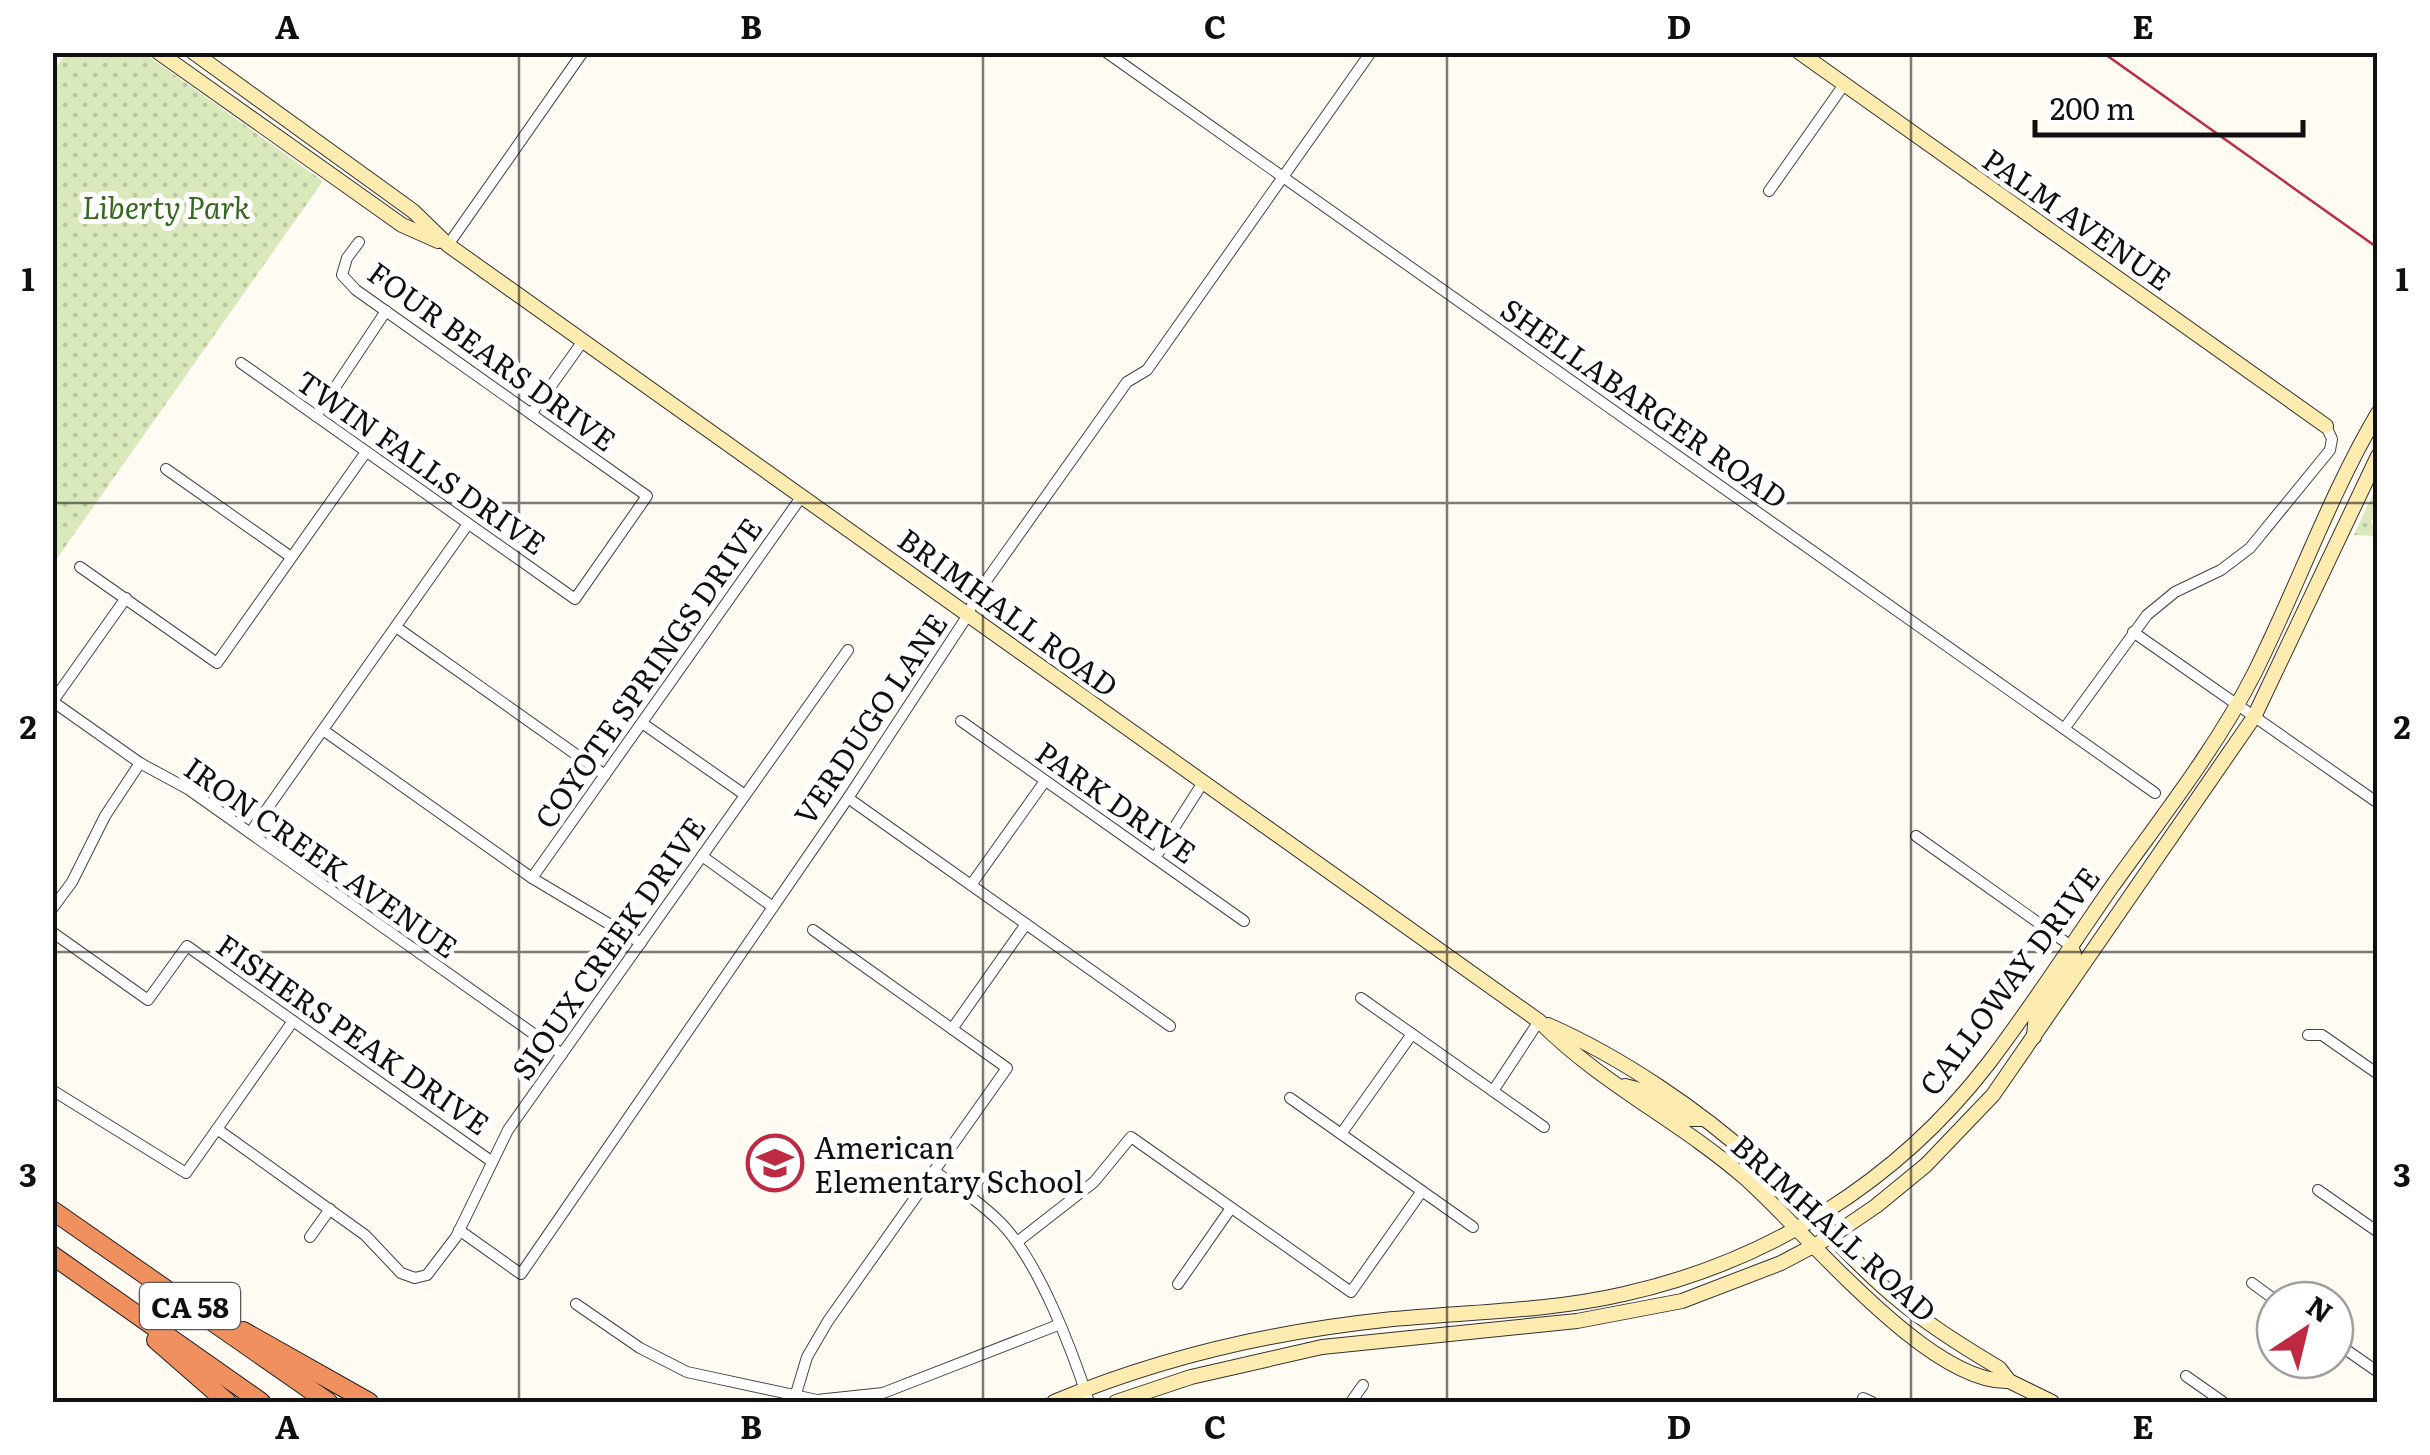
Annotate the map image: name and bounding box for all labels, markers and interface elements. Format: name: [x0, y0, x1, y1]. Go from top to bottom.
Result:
text: A: [275, 1, 299, 49]
text: B: [740, 1, 762, 49]
text: C: [1204, 1, 1226, 49]
text: D: [1667, 1, 1691, 49]
text: E: [2132, 1, 2154, 49]
scale bar: [2035, 75, 2302, 137]
text: 200 m: [2050, 85, 2135, 129]
street label: PALM AVENUE: [1975, 136, 2181, 300]
park label: Liberty Park: [82, 184, 251, 228]
street label: FOUR BEARS DRIVE: [360, 250, 626, 460]
text: 1: [21, 253, 35, 301]
text: 1: [2395, 253, 2409, 301]
street label: SHELLABARGER ROAD: [1493, 286, 1797, 518]
street label: TWIN FALLS DRIVE: [288, 358, 556, 564]
street label: COYOTE SPRINGS DRIVE: [523, 508, 771, 836]
street label: BRIMHALL ROAD: [890, 516, 1128, 706]
street label: VERDUGO LANE: [782, 603, 956, 833]
text: 2: [19, 701, 37, 749]
text: 2: [2393, 701, 2411, 749]
street label: PARK DRIVE: [1028, 729, 1206, 873]
street label: IRON CREEK AVENUE: [176, 745, 468, 967]
street label: SIOUX CREEK DRIVE: [499, 806, 715, 1088]
street label: CALLOWAY DRIVE: [1907, 856, 2109, 1104]
street label: FISHERS PEAK DRIVE: [209, 922, 499, 1144]
street label: BRIMHALL ROAD: [1723, 1123, 1947, 1331]
place label: American Elementary School: [814, 1124, 1083, 1202]
school or university icon: American Elementary School: [745, 1133, 805, 1193]
text: 3: [19, 1149, 37, 1197]
text: 3: [2393, 1149, 2411, 1197]
north arrow: [2255, 1280, 2355, 1380]
road number: CA 58: [140, 1283, 240, 1329]
text: N: [2299, 1284, 2342, 1332]
text: A: [275, 1401, 299, 1449]
text: B: [740, 1401, 762, 1449]
text: C: [1204, 1401, 1226, 1449]
text: D: [1667, 1401, 1691, 1449]
text: E: [2132, 1401, 2154, 1449]

